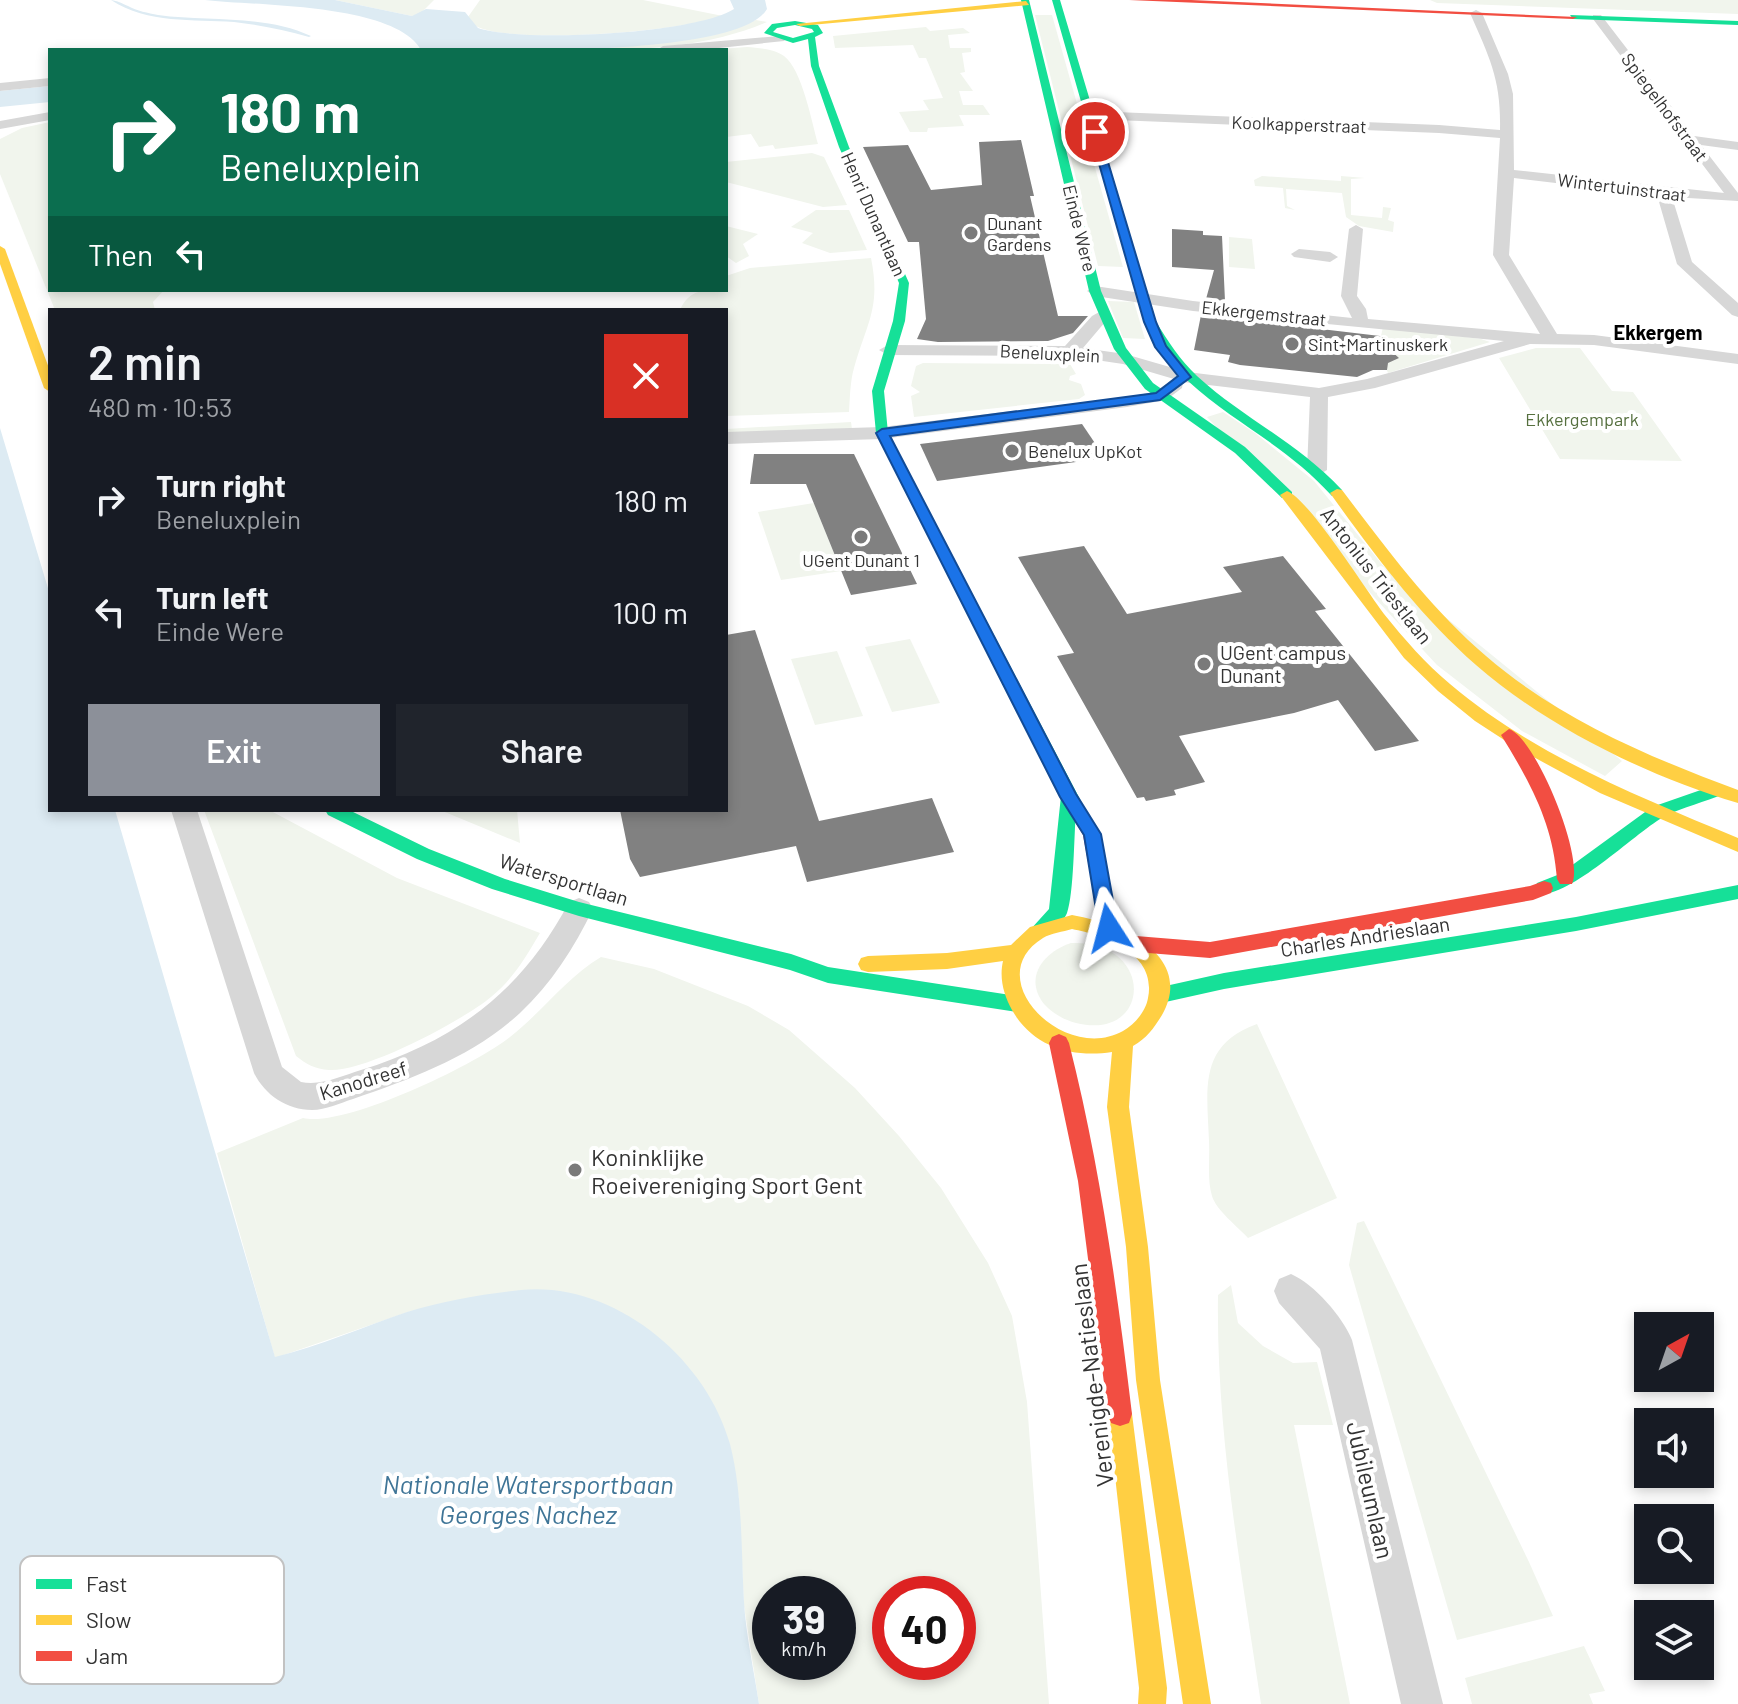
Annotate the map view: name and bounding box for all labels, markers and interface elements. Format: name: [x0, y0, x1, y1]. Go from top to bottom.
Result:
street label: Spiegelhofstraat: [1617, 48, 1713, 166]
text: 180 m: [220, 77, 360, 144]
icon: right: [88, 80, 192, 184]
pin: [1061, 98, 1129, 166]
icon: arrive: [1073, 110, 1117, 154]
street label: Koolkapperstraat: [1231, 111, 1367, 137]
text: Beneluxplein: [220, 145, 421, 188]
street label: Henri Dunantlaan: [837, 148, 911, 280]
street label: Wintertuinstraat: [1556, 168, 1688, 206]
street label: Einde Were: [1059, 182, 1101, 274]
place label: Dunant Gardens: [987, 212, 1051, 255]
marker: Dunant Gardens: [962, 224, 980, 242]
icon: left: [169, 232, 213, 276]
text: Then: [88, 236, 153, 272]
street label: Ekkergemstraat: [1201, 296, 1327, 330]
district label: Ekkergem: [1614, 320, 1702, 344]
text: 2 min: [88, 332, 202, 390]
place label: Sint-Martinuskerk: [1308, 333, 1448, 355]
button: close: [604, 334, 688, 418]
marker: Sint-Martinuskerk: [1283, 335, 1301, 353]
street label: Beneluxplein: [999, 339, 1101, 367]
text: 480 m · 10:53: [88, 391, 232, 422]
park label: Ekkergempark: [1525, 408, 1639, 430]
place label: Benelux UpKot: [1028, 440, 1143, 462]
marker: Benelux UpKot: [1003, 442, 1021, 460]
text: Turn right: [156, 467, 286, 503]
icon: right: [88, 478, 132, 522]
text: 180 m: [614, 482, 688, 518]
street label: Antonius Triestlaan: [1316, 502, 1438, 648]
text: Beneluxplein: [156, 503, 301, 534]
marker: UGent Dunant 1: [852, 528, 870, 546]
place label: UGent Dunant 1: [802, 549, 920, 571]
text: Turn left: [156, 579, 269, 615]
icon: left: [88, 590, 132, 634]
text: 100 m: [613, 594, 688, 630]
text: Einde Were: [156, 615, 284, 646]
place label: UGent campus Dunant: [1220, 640, 1346, 687]
marker: UGent campus Dunant: [1195, 655, 1213, 673]
button: Exit: [88, 704, 380, 796]
button: Share: [396, 704, 688, 796]
street label: Watersportlaan: [497, 848, 631, 910]
position arrow: [1067, 886, 1151, 970]
street label: Charles Andrieslaan: [1279, 911, 1451, 961]
street label: Kanodreef: [316, 1055, 410, 1105]
place label: Koninklijke Roeivereniging Sport Gent: [591, 1142, 863, 1199]
marker: Koninklijke Roeivereniging Sport Gent: [566, 1161, 584, 1179]
street label: Verenigde-Natieslaan: [1063, 1262, 1119, 1488]
north arrow: [1634, 1312, 1714, 1392]
map controls: [1634, 1312, 1714, 1680]
button: sound: [1634, 1408, 1714, 1488]
street label: Jubileumlaan: [1341, 1419, 1401, 1561]
water label: Nationale Watersportbaan Georges Nachez: [382, 1468, 674, 1529]
button: search: [1634, 1504, 1714, 1584]
legend: [20, 1556, 284, 1684]
text: Fast: [86, 1570, 128, 1596]
speed limit sign: 40: [872, 1576, 976, 1680]
text: 39: [783, 1594, 825, 1642]
button: layers: [1634, 1600, 1714, 1680]
text: Slow: [86, 1606, 131, 1632]
text: km/h: [781, 1636, 827, 1660]
text: Jam: [86, 1642, 128, 1668]

